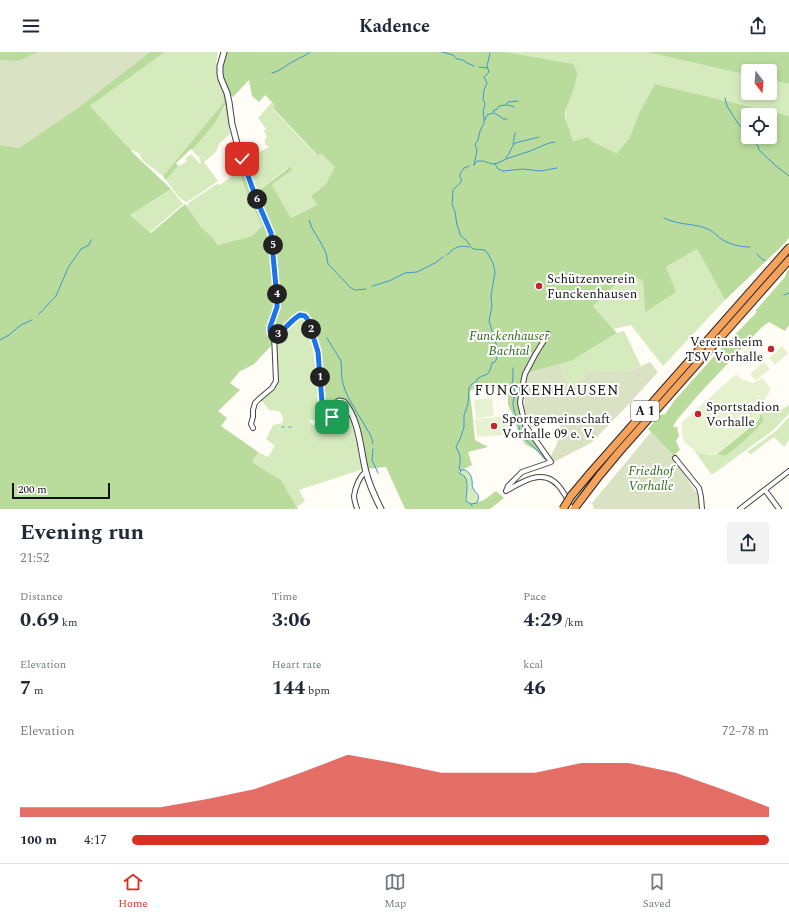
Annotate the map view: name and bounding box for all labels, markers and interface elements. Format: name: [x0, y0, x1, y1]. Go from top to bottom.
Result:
text: Kadence: [359, 13, 430, 40]
icon: menu: [20, 15, 42, 37]
icon: share: [747, 15, 769, 37]
north arrow: [741, 64, 777, 100]
map controls: [741, 64, 777, 144]
button: locate: [741, 108, 777, 144]
pin: [225, 142, 259, 176]
icon: check: [231, 148, 253, 170]
pin: 6: [247, 189, 267, 209]
text: 6: [254, 190, 260, 207]
pin: 5: [263, 235, 283, 255]
text: 5: [270, 236, 276, 253]
place label: Schützenverein Funckenhausen: [547, 269, 638, 304]
marker: Schützenverein Funckenhausen: [534, 281, 544, 291]
pin: 4: [267, 284, 287, 304]
text: 4: [274, 285, 280, 302]
pin: 2: [301, 319, 321, 339]
text: 2: [308, 320, 314, 337]
pin: 3: [268, 324, 288, 344]
text: 3: [275, 325, 281, 342]
park label: Funckenhauser Bachtal: [469, 326, 549, 361]
place label: Vereinsheim TSV Vorhalle: [686, 332, 763, 367]
marker: Vereinsheim TSV Vorhalle: [766, 344, 776, 354]
pin: 1: [310, 367, 330, 387]
text: 1: [317, 368, 323, 385]
district label: FUNCKENHAUSEN: [475, 380, 619, 401]
place label: Sportstadion Vorhalle: [706, 397, 780, 432]
pin: [315, 400, 349, 434]
road number: A 1: [631, 401, 659, 421]
icon: arrive: [321, 406, 343, 428]
place label: Sportgemeinschaft Vorhalle 09 e. V.: [502, 409, 610, 444]
marker: Sportstadion Vorhalle: [693, 409, 703, 419]
marker: Sportgemeinschaft Vorhalle 09 e. V.: [489, 421, 499, 431]
park label: Friedhof Vorhalle: [628, 461, 676, 496]
scale bar: [12, 481, 110, 500]
text: 200 m: [18, 481, 47, 498]
text: Evening run: [20, 516, 144, 549]
button: share: [727, 522, 769, 564]
text: 21:52: [20, 548, 49, 568]
text: Distance: [20, 588, 63, 605]
text: Time: [272, 588, 297, 605]
text: Pace: [523, 588, 546, 605]
text: 0.69: [20, 605, 59, 635]
text: 3:06: [272, 605, 311, 635]
text: 4:29: [523, 605, 562, 635]
text: km: [59, 614, 77, 631]
text: /km: [562, 614, 583, 631]
text: Elevation: [20, 656, 66, 673]
text: Heart rate: [272, 656, 321, 673]
text: kcal: [523, 656, 543, 673]
text: 7: [20, 673, 31, 703]
text: 144: [272, 673, 305, 703]
text: 46: [523, 673, 546, 703]
text: m: [31, 682, 43, 699]
text: bpm: [305, 682, 330, 699]
text: Elevation: [20, 721, 74, 741]
text: 72–78 m: [722, 721, 769, 741]
text: 100 m: [20, 830, 57, 850]
text: 4:17: [84, 830, 107, 850]
tab: Home: [118, 871, 148, 912]
tab: Map: [384, 871, 406, 912]
tab: Saved: [643, 871, 671, 912]

